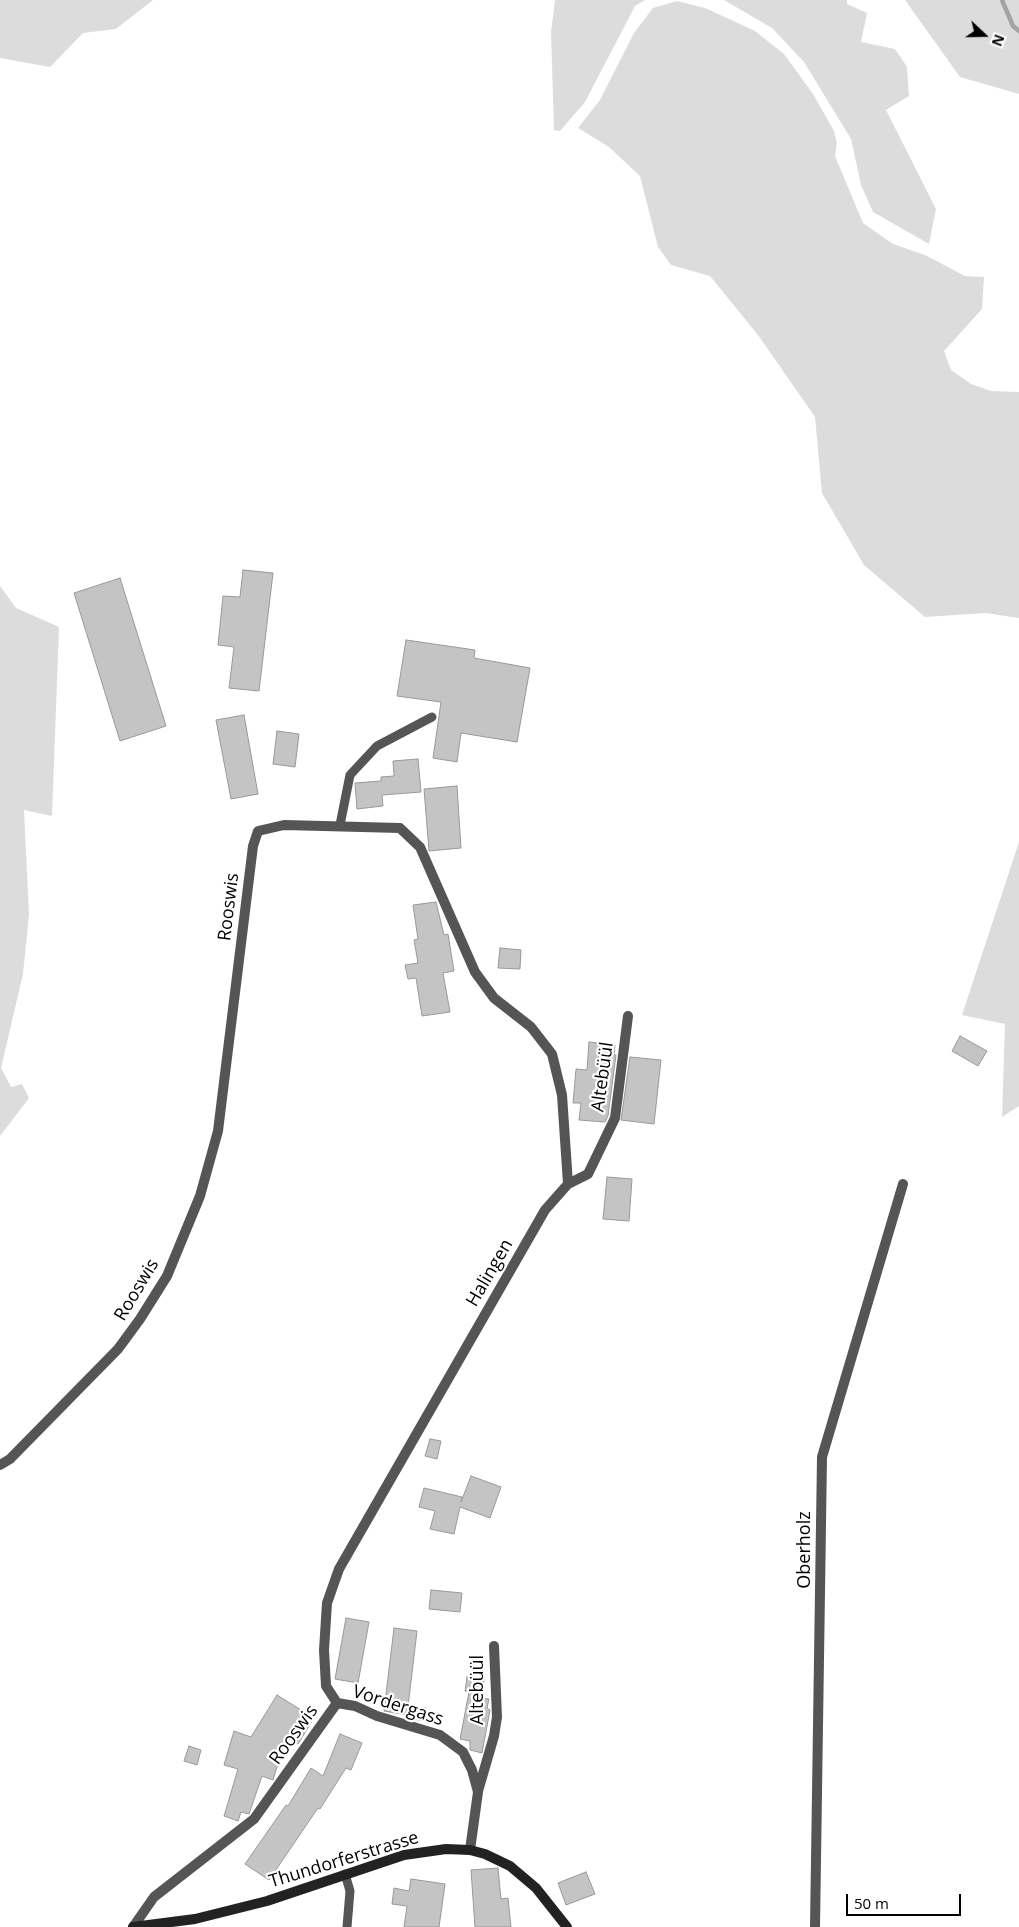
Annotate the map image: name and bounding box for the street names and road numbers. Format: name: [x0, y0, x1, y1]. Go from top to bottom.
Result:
street label: Rooswis: [214, 872, 244, 942]
street label: Altebüül: [587, 1041, 619, 1113]
street label: Halingen: [462, 1235, 518, 1311]
street label: Rooswis: [110, 1255, 164, 1325]
street label: Oberholz: [794, 1511, 816, 1589]
street label: Altebüül: [467, 1655, 489, 1725]
street label: Vordergass: [350, 1681, 446, 1731]
street label: Rooswis: [265, 1701, 323, 1769]
street label: Thundorferstrasse: [267, 1827, 421, 1893]

